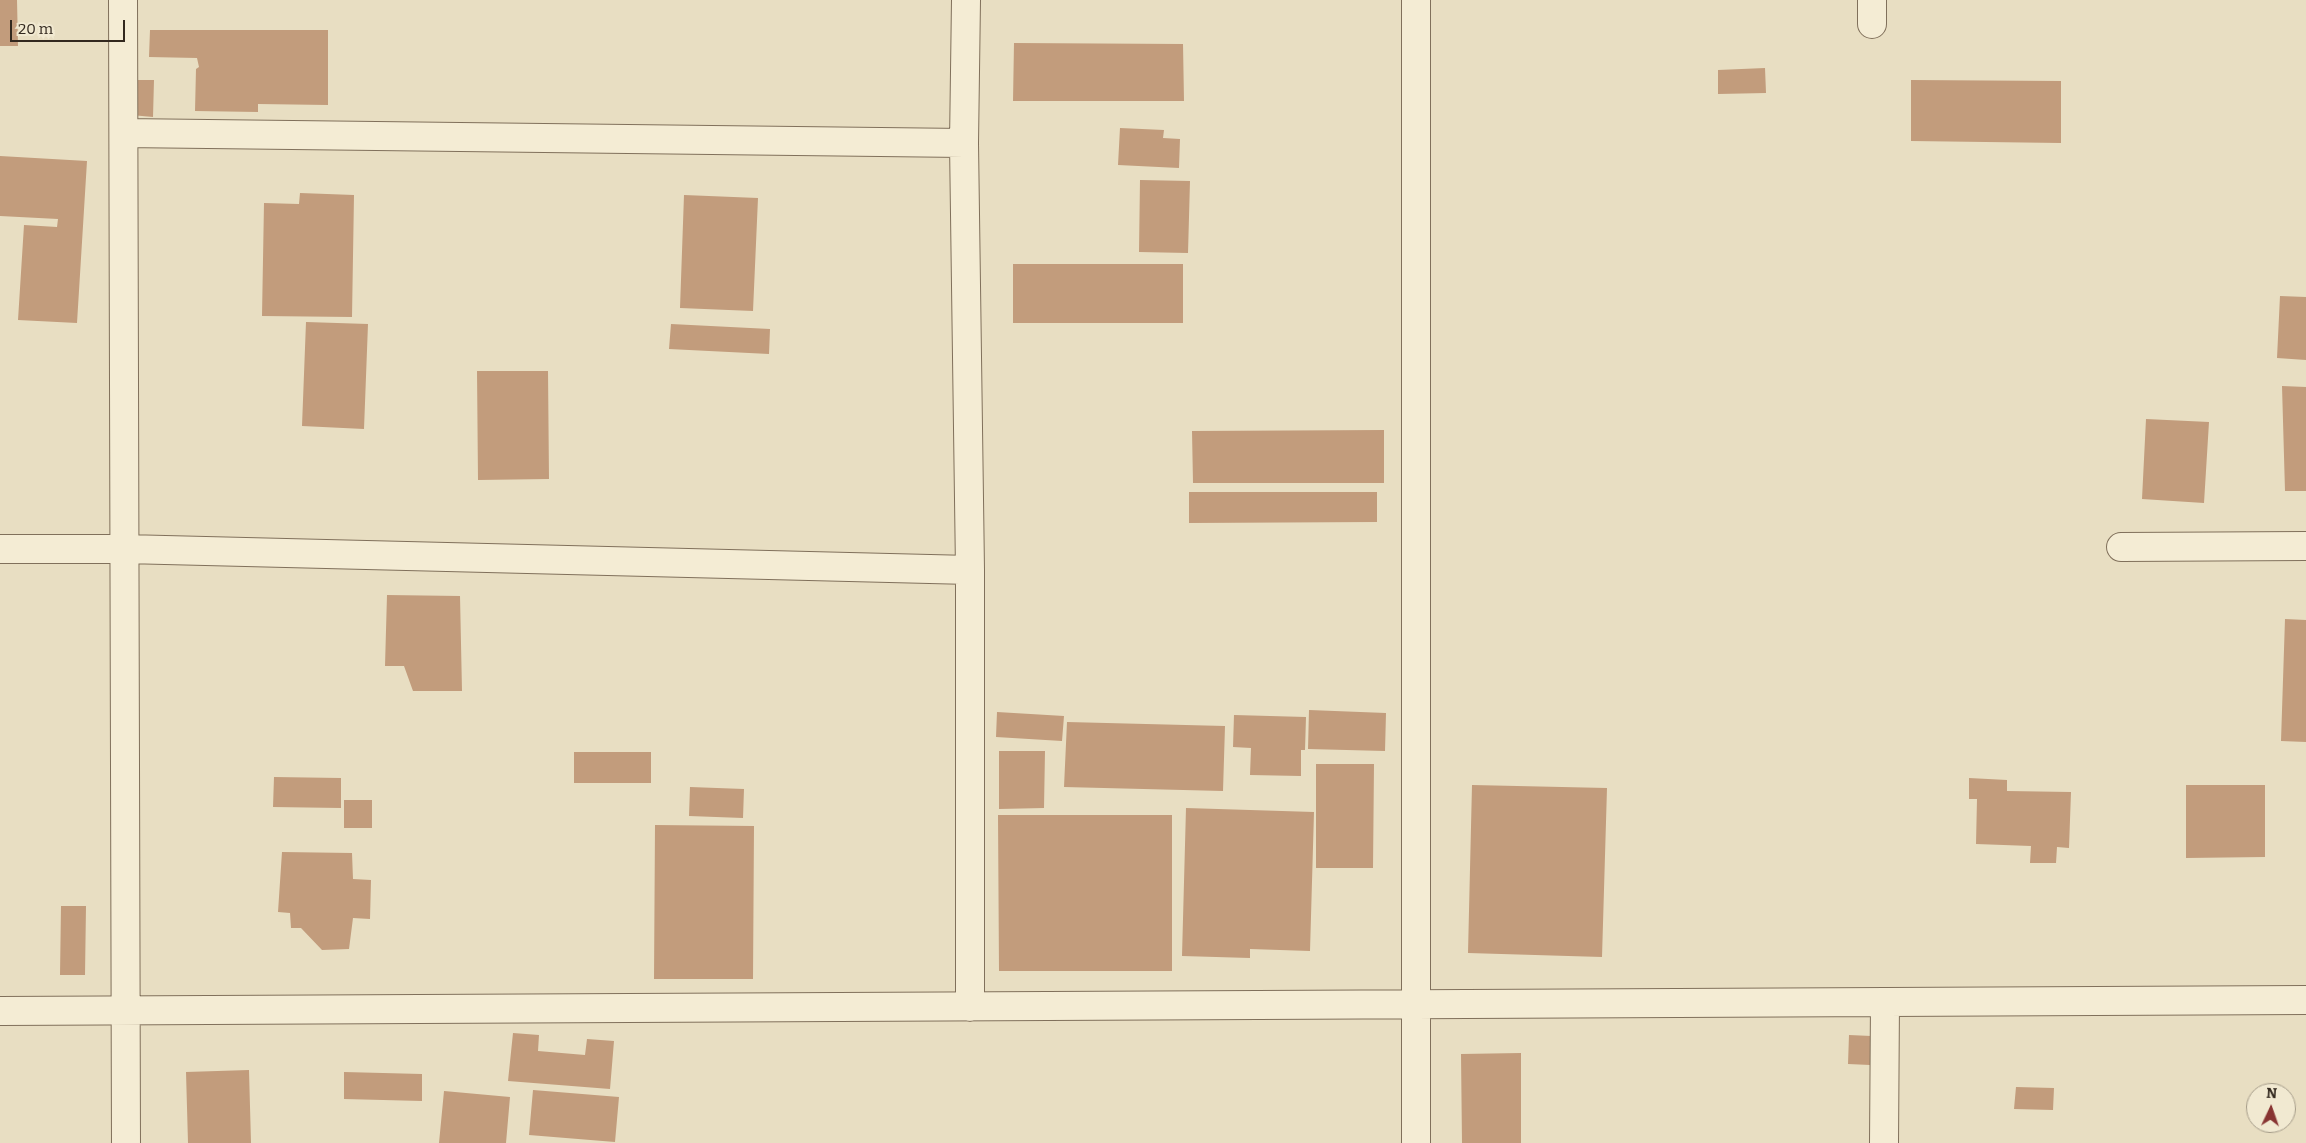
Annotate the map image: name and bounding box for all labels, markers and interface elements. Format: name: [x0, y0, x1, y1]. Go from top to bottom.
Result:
scale bar: [12, 10, 128, 42]
text: 20 m: [18, 20, 53, 38]
north arrow: [2246, 1083, 2296, 1133]
text: N: [2266, 1085, 2278, 1102]

